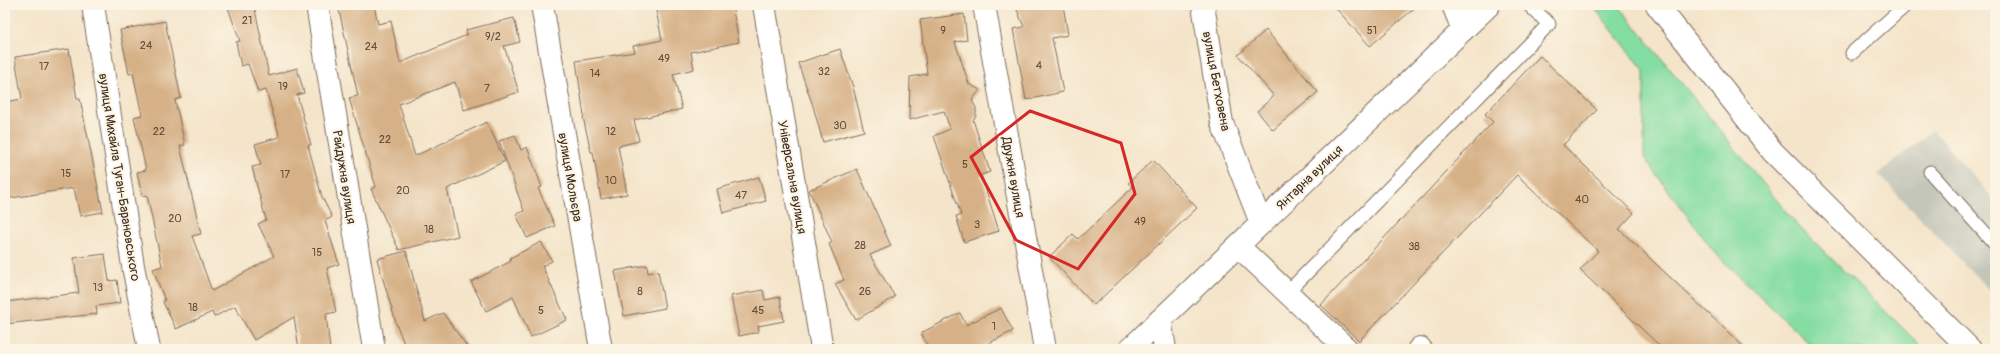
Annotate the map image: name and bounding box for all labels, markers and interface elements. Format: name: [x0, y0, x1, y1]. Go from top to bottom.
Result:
house number: 21: [242, 14, 252, 27]
house number: 9: [940, 24, 946, 37]
house number: 51: [1367, 24, 1377, 37]
house number: 9/2: [485, 30, 501, 43]
street label: вулиця Бетховена: [1199, 30, 1234, 132]
house number: 24: [140, 39, 153, 52]
house number: 24: [365, 40, 378, 53]
house number: 49: [658, 52, 670, 65]
house number: 4: [1036, 59, 1043, 72]
house number: 17: [39, 60, 49, 73]
house number: 32: [818, 65, 830, 78]
house number: 14: [590, 67, 601, 80]
street label: вулиця Михайла Туган-Барановського: [95, 72, 143, 282]
house number: 19: [278, 80, 288, 93]
house number: 7: [484, 82, 490, 95]
street label: Універсальна вулиця: [774, 119, 810, 235]
house number: 30: [833, 119, 847, 132]
house number: 22: [153, 125, 165, 138]
house number: 12: [606, 125, 616, 138]
street label: Райдужна вулиця: [329, 129, 359, 225]
street label: вулиця Мольєра: [554, 131, 586, 223]
house number: 22: [379, 133, 391, 146]
street label: Дружня вулиця: [998, 134, 1028, 219]
street label: Янтарна вулиця: [1273, 142, 1347, 214]
house number: 5: [962, 158, 968, 171]
house number: 15: [61, 167, 71, 180]
house number: 17: [280, 168, 290, 181]
house number: 10: [605, 174, 617, 187]
house number: 20: [396, 184, 410, 197]
house number: 47: [735, 189, 747, 202]
house number: 40: [1575, 193, 1589, 206]
house number: 20: [168, 212, 182, 225]
house number: 49: [1134, 215, 1146, 228]
house number: 3: [974, 218, 980, 231]
house number: 18: [424, 223, 434, 236]
house number: 28: [854, 239, 866, 252]
house number: 38: [1408, 240, 1420, 253]
house number: 15: [312, 246, 322, 259]
house number: 13: [93, 281, 103, 294]
house number: 8: [637, 285, 643, 298]
house number: 26: [859, 285, 871, 298]
house number: 18: [188, 301, 198, 314]
house number: 5: [538, 304, 544, 317]
house number: 45: [752, 304, 764, 317]
house number: 1: [992, 320, 996, 333]

